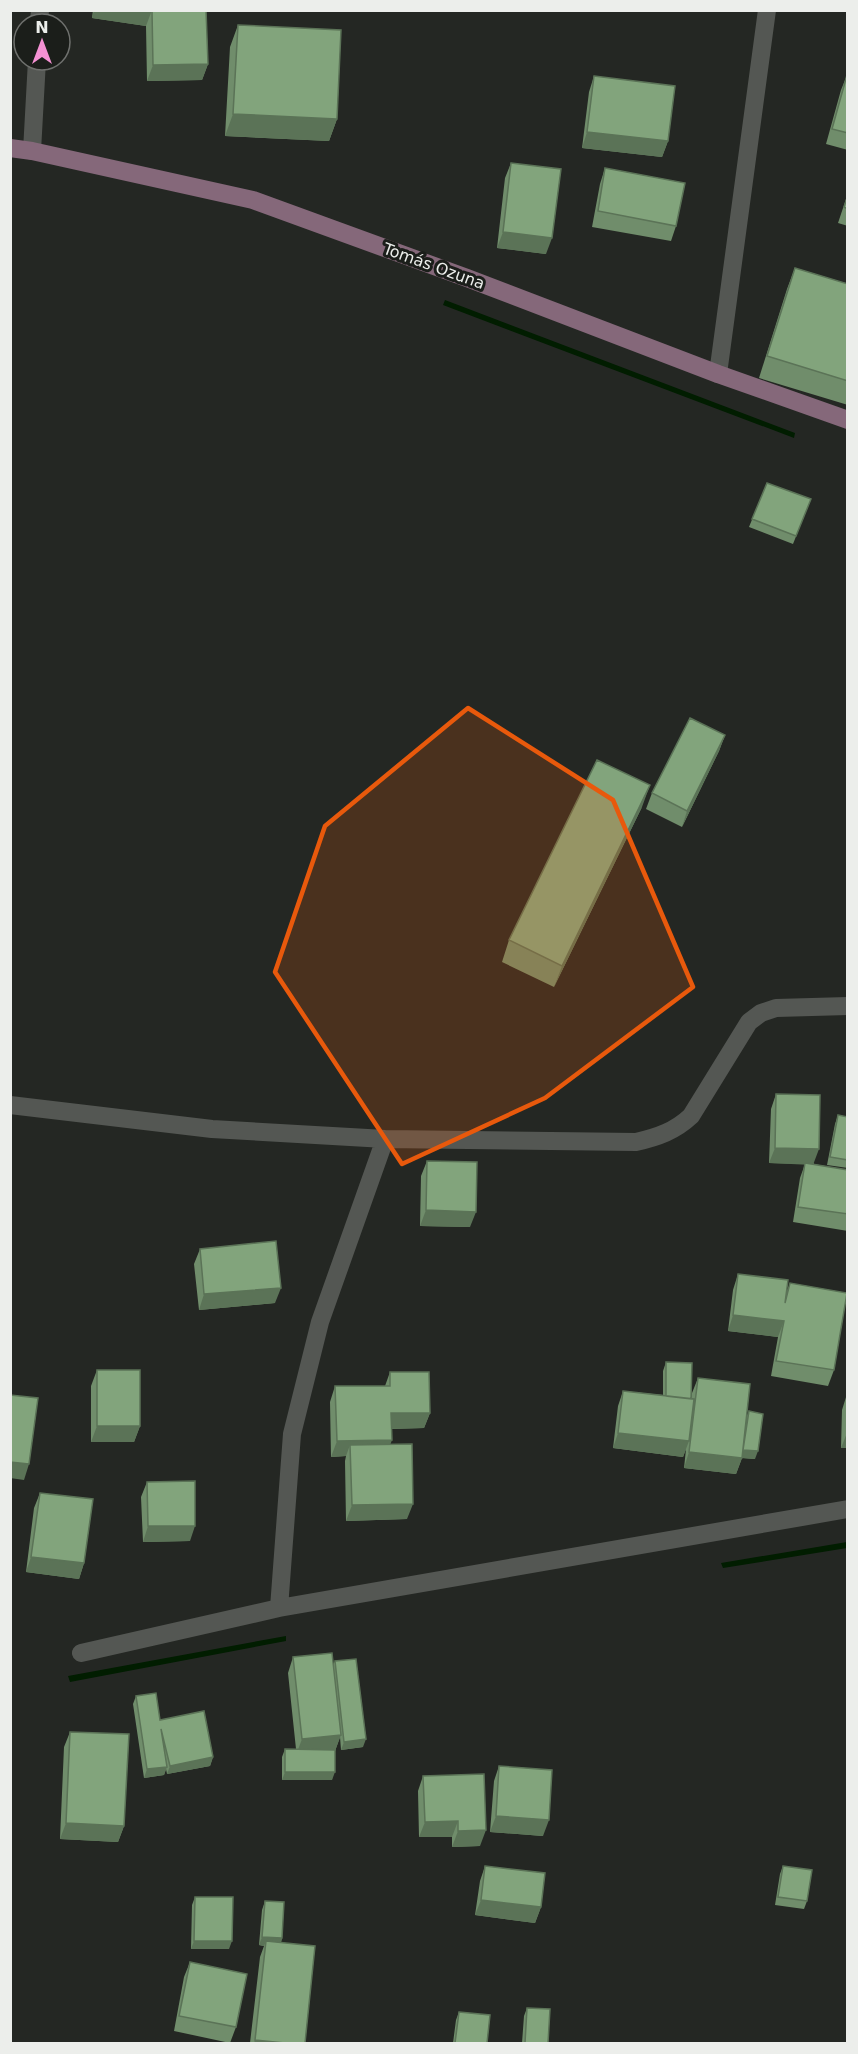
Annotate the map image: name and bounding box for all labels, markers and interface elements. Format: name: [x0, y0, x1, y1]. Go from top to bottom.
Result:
north arrow: [12, 12, 72, 72]
text: N: [35, 18, 49, 37]
street label: Tomás Ozuna: [380, 238, 487, 293]

